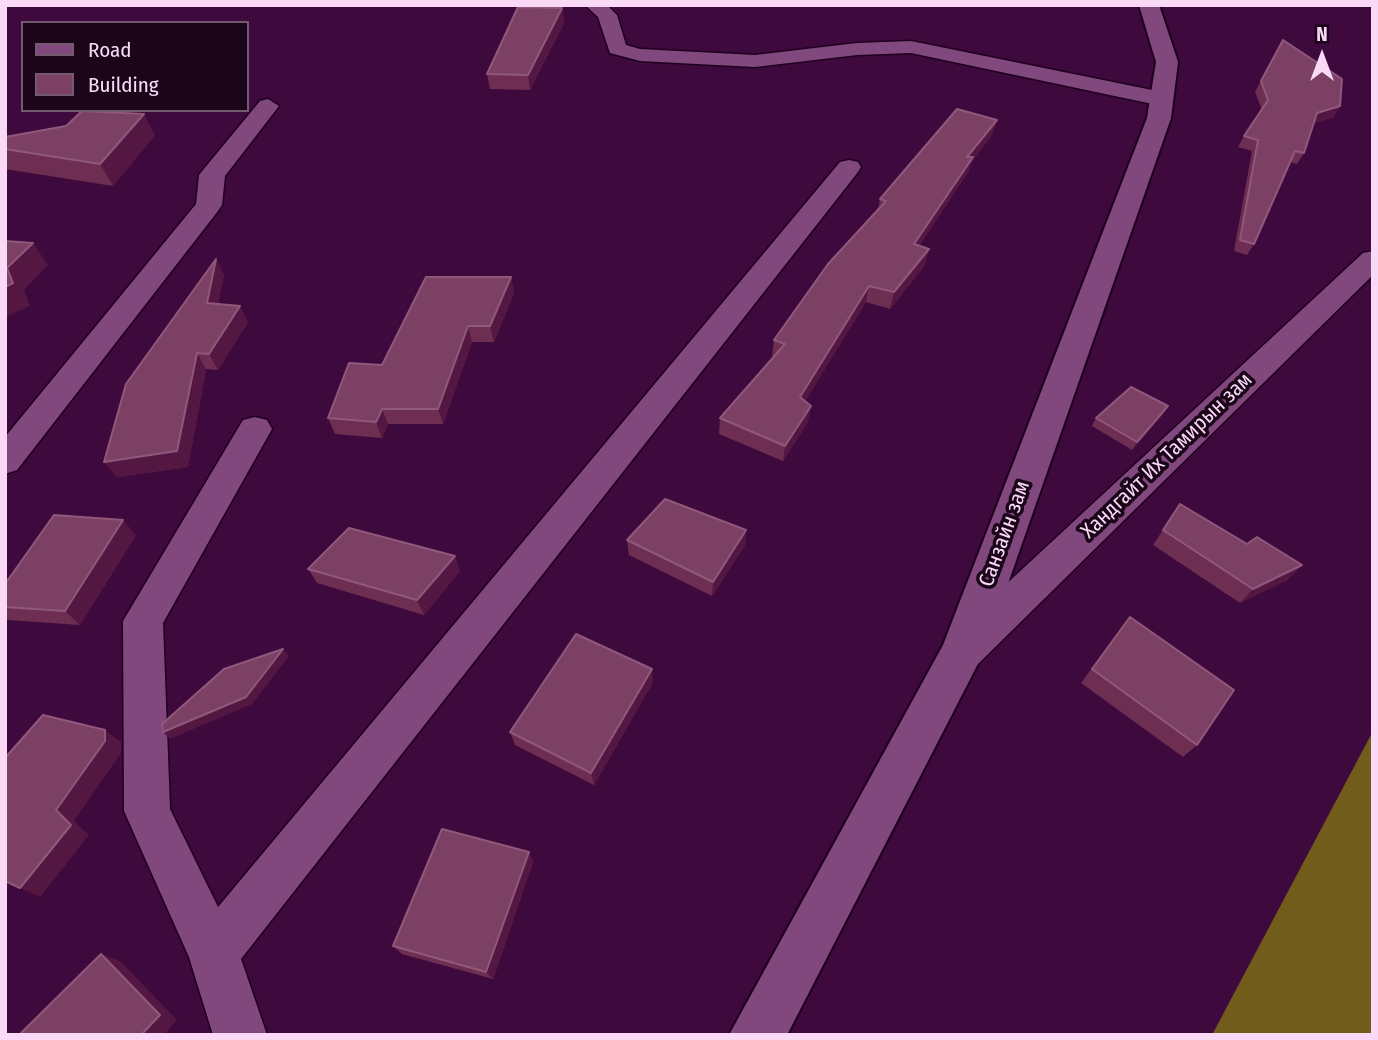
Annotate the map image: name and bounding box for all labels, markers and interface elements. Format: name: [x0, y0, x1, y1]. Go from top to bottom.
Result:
legend: [21, 21, 248, 112]
north arrow: [1287, 21, 1357, 91]
text: N: [1316, 23, 1328, 46]
text: Road: [88, 37, 132, 63]
text: Building: [88, 72, 159, 98]
street label: Хандгайт Их Тамирын зам: [1076, 368, 1258, 544]
street label: Санзайн зам: [974, 478, 1036, 590]

